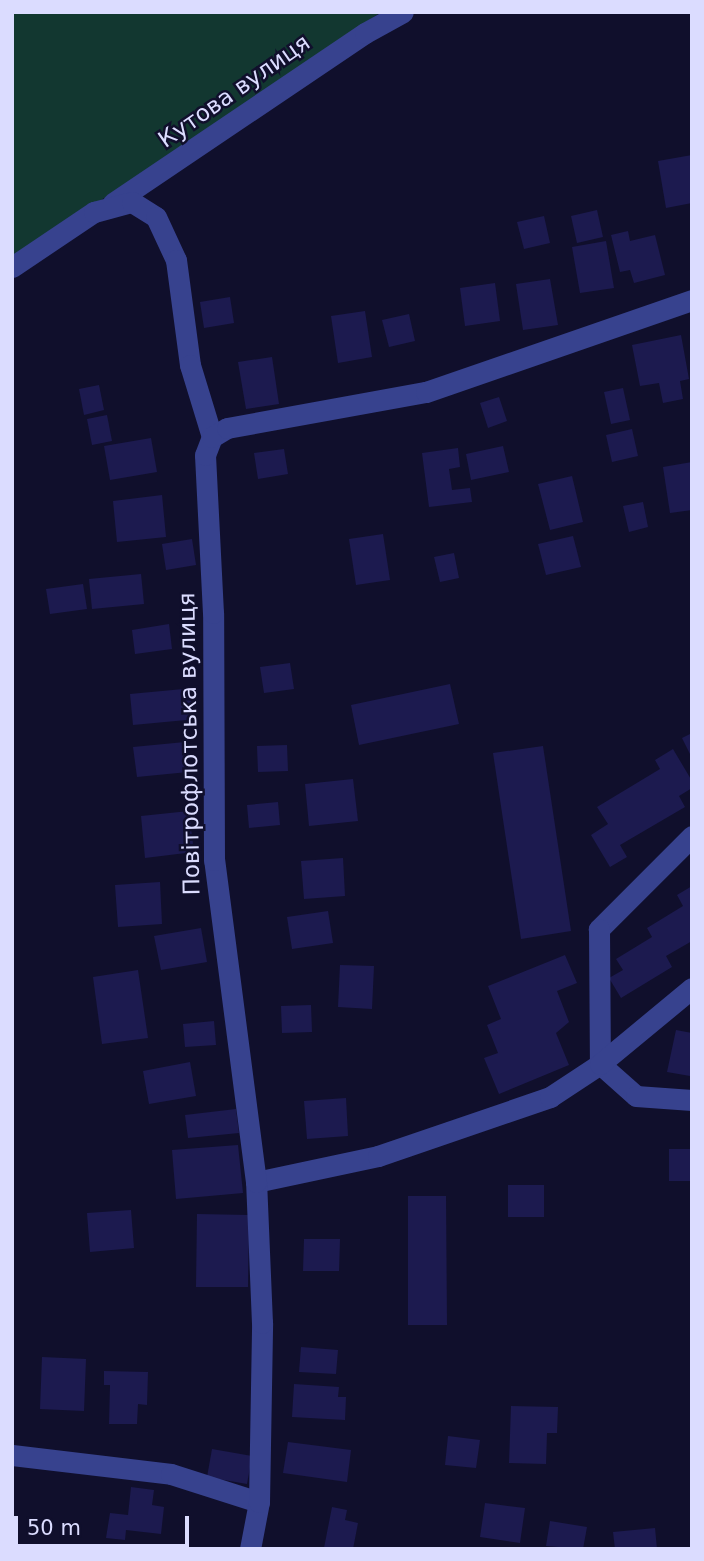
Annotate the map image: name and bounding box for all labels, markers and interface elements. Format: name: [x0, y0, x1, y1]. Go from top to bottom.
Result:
street label: Кутова вулиця: [153, 28, 315, 154]
street label: Повітрофлотська вулиця: [173, 592, 205, 896]
scale bar: [18, 1502, 192, 1546]
text: 50 m: [27, 1516, 81, 1540]

